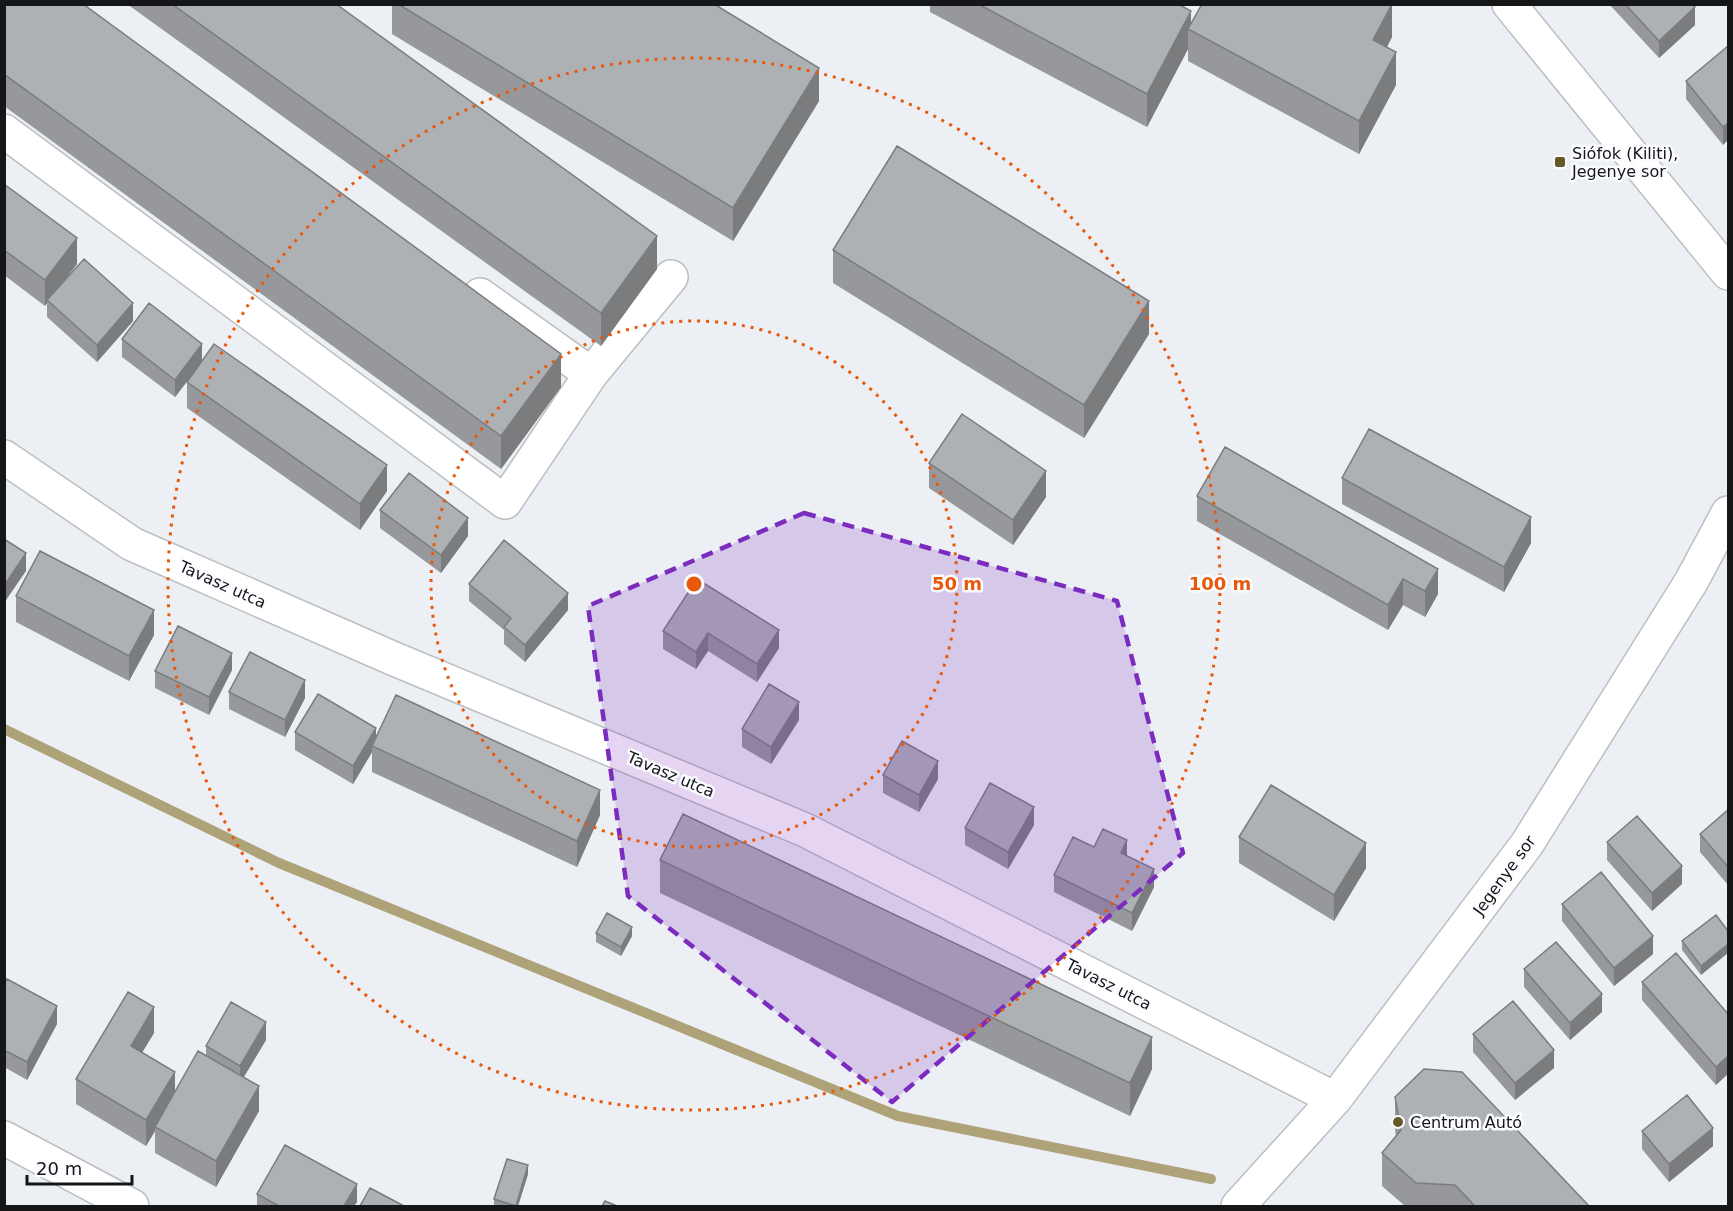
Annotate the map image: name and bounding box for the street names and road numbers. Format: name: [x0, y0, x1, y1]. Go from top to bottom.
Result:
street label: Tavasz utca: [176, 556, 269, 612]
street label: Tavasz utca: [623, 747, 717, 801]
street label: Jegenye sor: [1469, 831, 1540, 920]
street label: Tavasz utca: [1062, 954, 1155, 1014]

